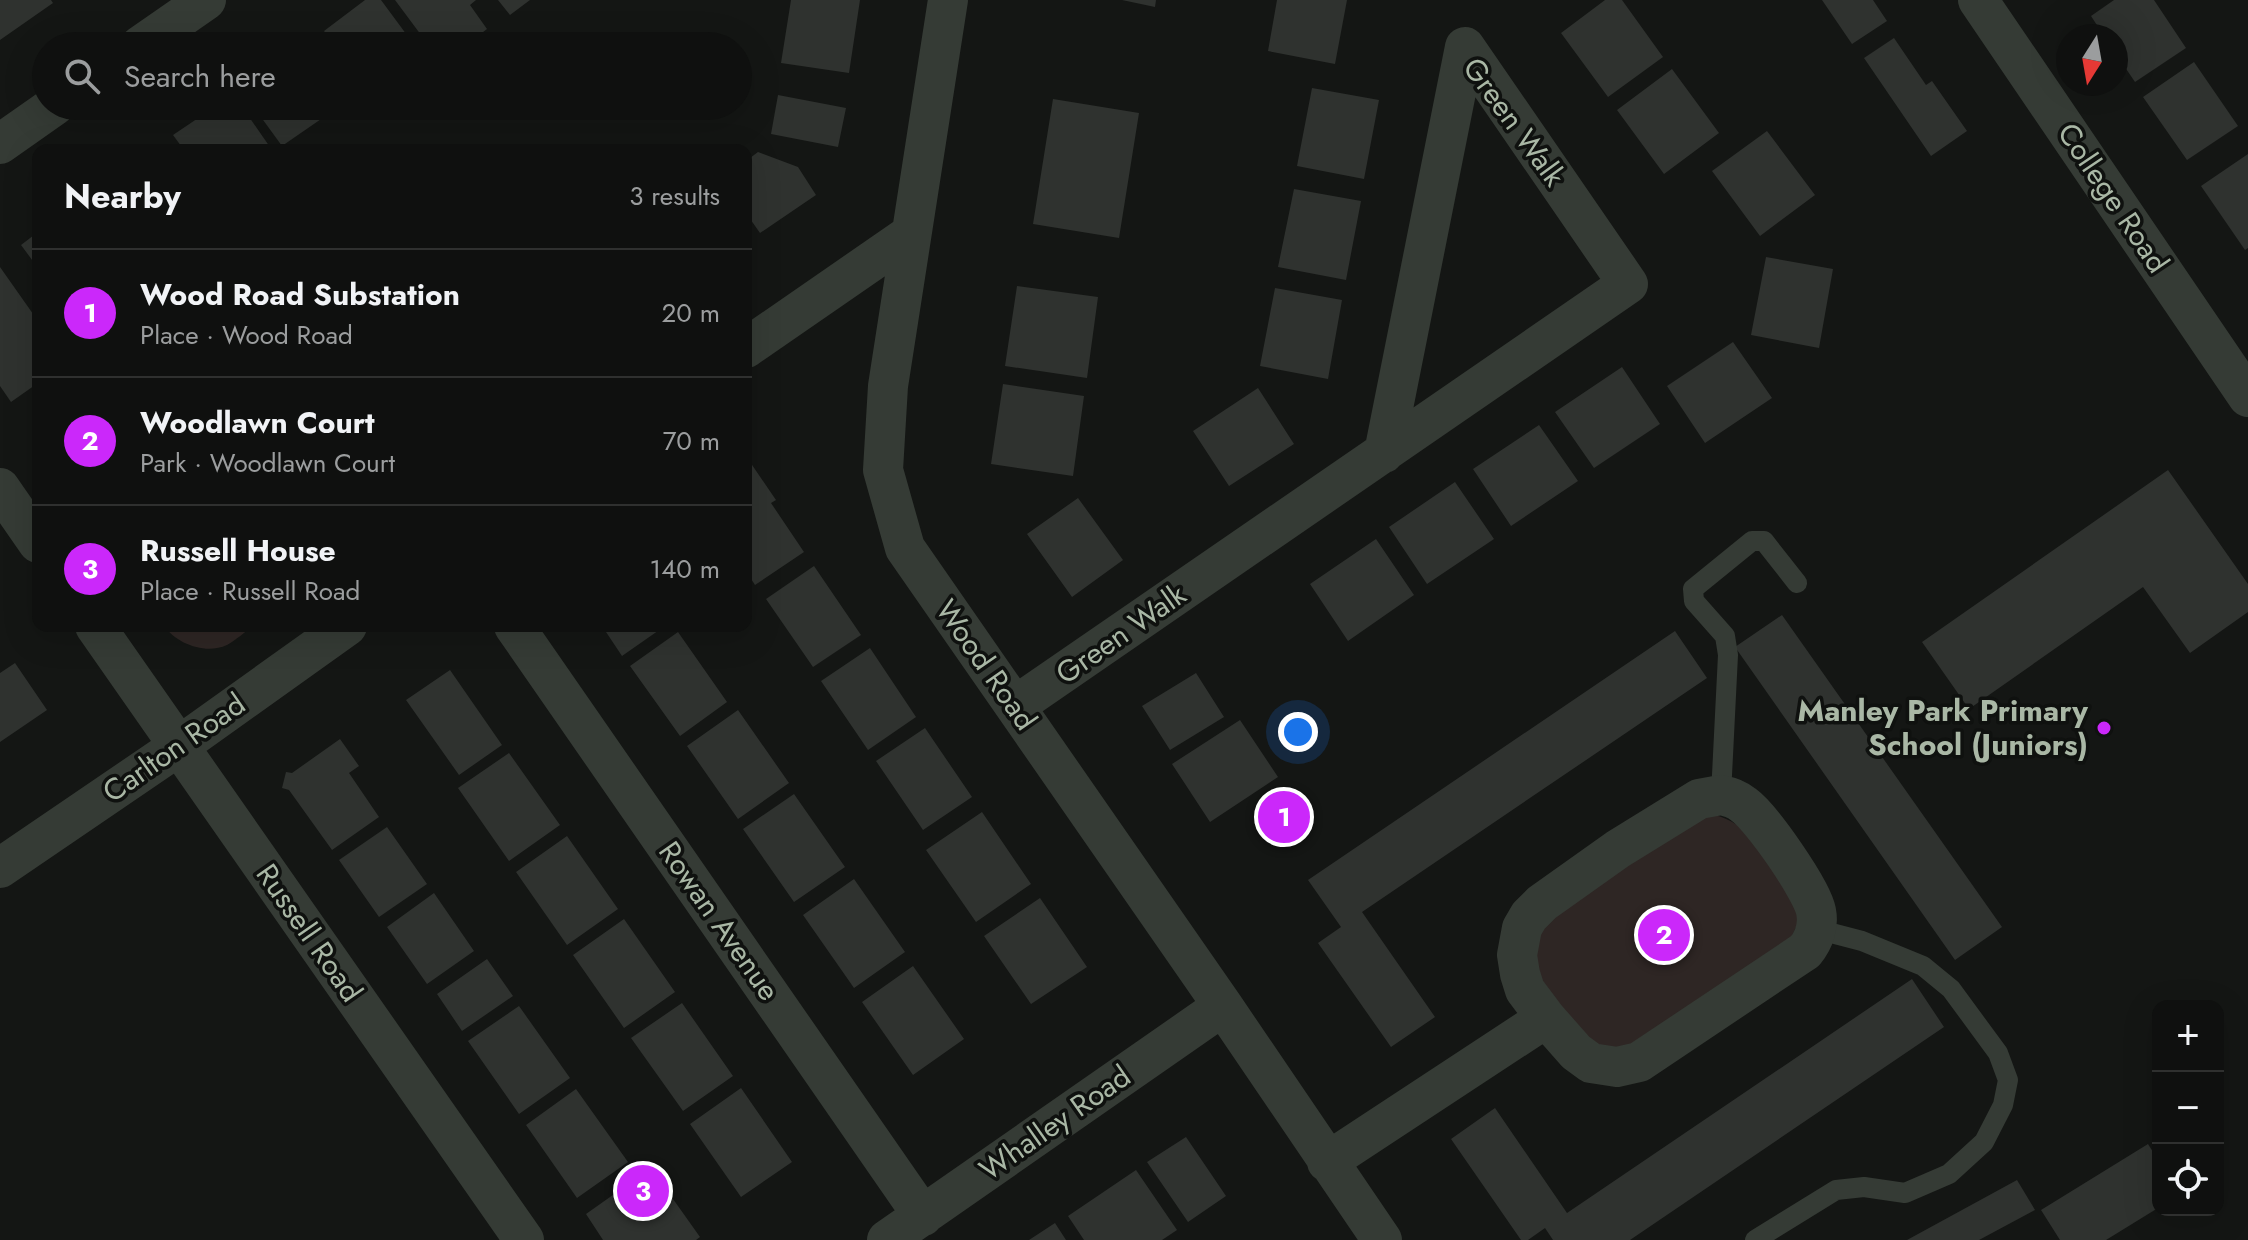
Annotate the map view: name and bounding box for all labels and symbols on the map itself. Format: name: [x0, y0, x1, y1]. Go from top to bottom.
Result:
north arrow: [2056, 24, 2128, 96]
street label: Green Walk: [1453, 48, 1576, 196]
street label: College Road: [2047, 114, 2179, 281]
street label: Green Walk: [1047, 573, 1195, 694]
street label: Wood Road: [926, 591, 1047, 739]
street label: Carlton Road: [94, 683, 254, 813]
place label: Manley Park Primary School (Juniors): [1797, 689, 2088, 766]
your location: [1278, 712, 1318, 752]
marker: Manley Park Primary School (Juniors): [2095, 719, 2113, 737]
pin: 1: [1258, 787, 1310, 847]
street label: Rowan Avenue: [649, 832, 790, 1009]
street label: Russell Road: [246, 855, 373, 1010]
pin: 2: [1638, 905, 1690, 965]
street label: Whalley Road: [970, 1055, 1139, 1191]
pin: 3: [617, 1161, 669, 1221]

